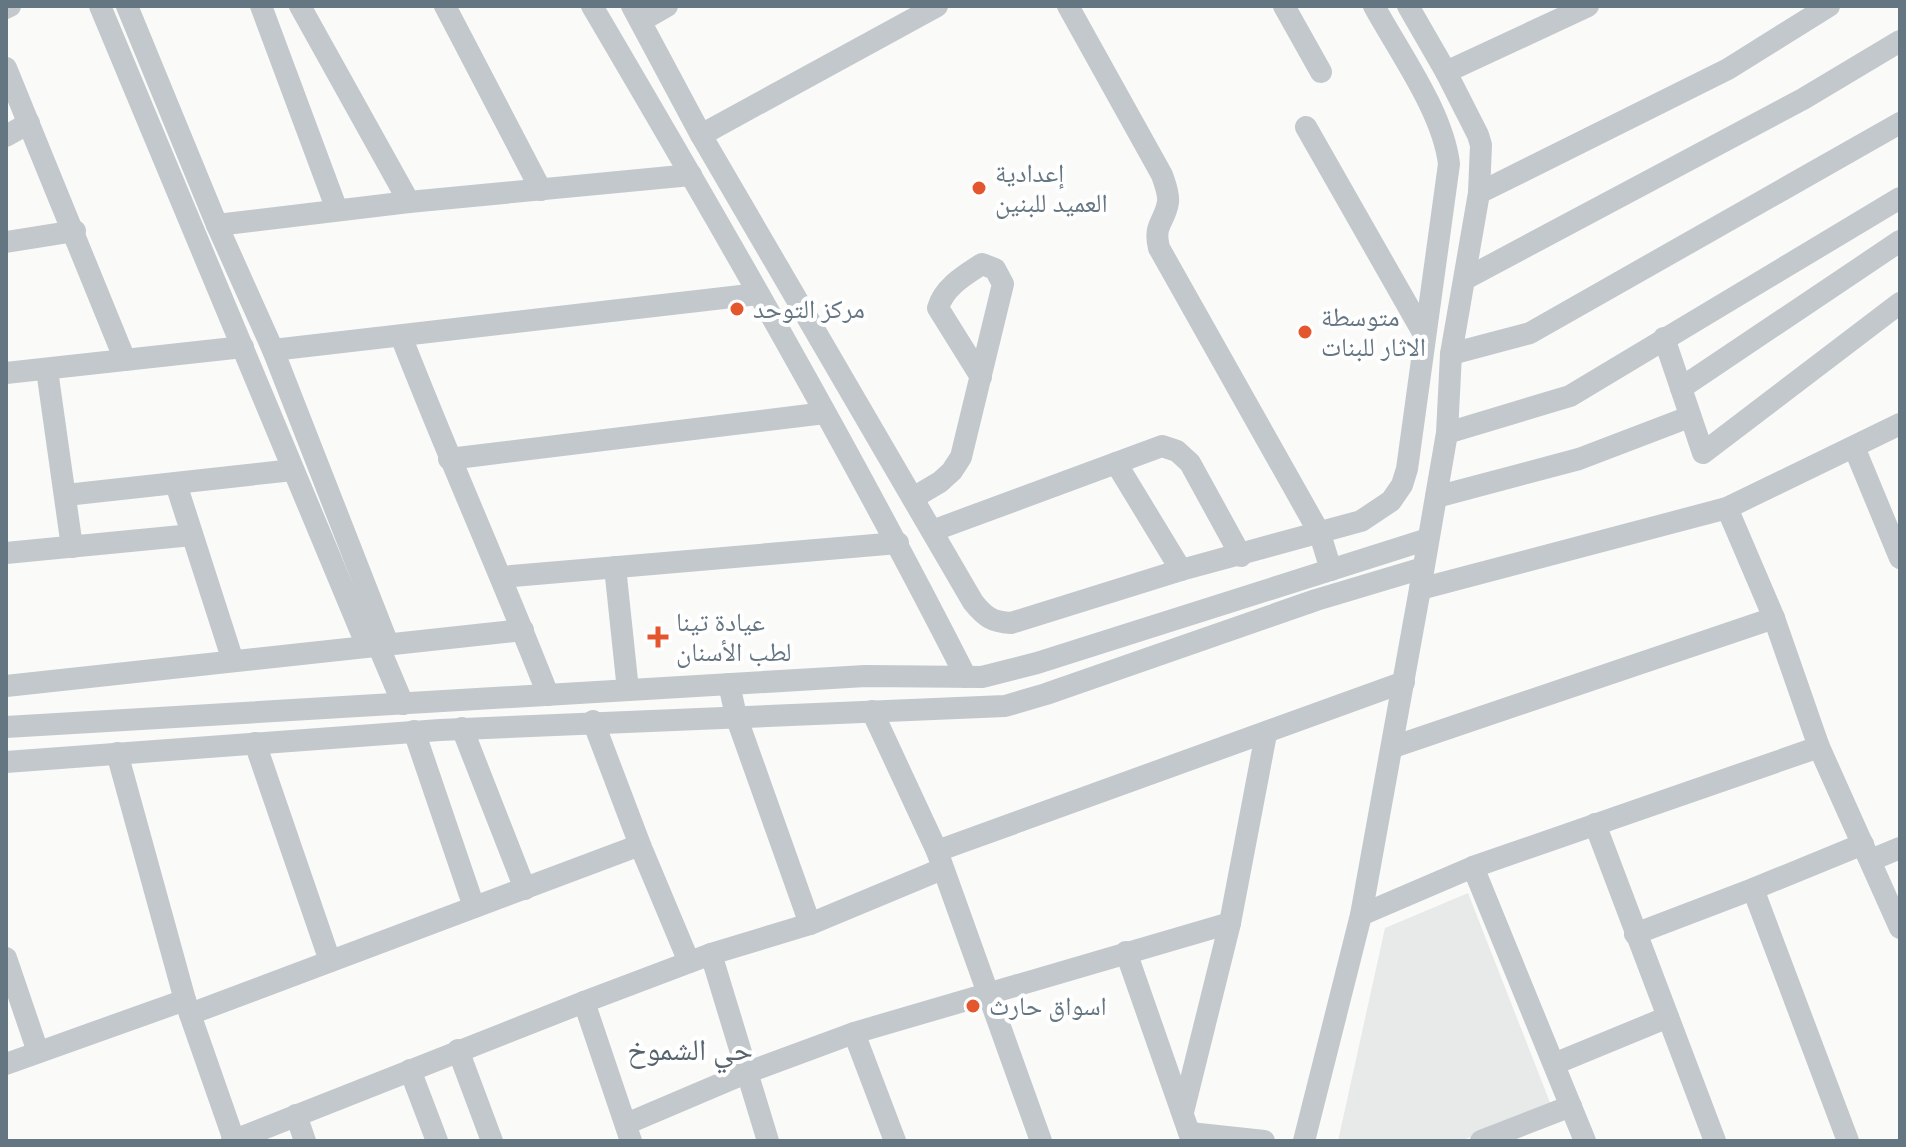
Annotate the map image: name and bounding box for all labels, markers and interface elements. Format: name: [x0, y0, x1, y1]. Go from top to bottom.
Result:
place label: إعدادية العميد للبنين: [995, 159, 1108, 222]
marker: إعدادية العميد للبنين: [970, 179, 988, 197]
place label: مركز التوحد: [753, 295, 865, 328]
marker: مركز التوحد: [728, 300, 746, 318]
place label: متوسطة الاثار للبنات: [1321, 303, 1426, 366]
marker: متوسطة الاثار للبنات: [1296, 323, 1314, 341]
place label: عيادة تينا لطب الأسنان: [676, 608, 791, 671]
marker: عيادة تينا لطب الأسنان: [647, 626, 669, 648]
place label: اسواق حارث: [989, 992, 1107, 1025]
marker: اسواق حارث: [964, 997, 982, 1015]
district label: حي الشموخ: [627, 1034, 753, 1074]

